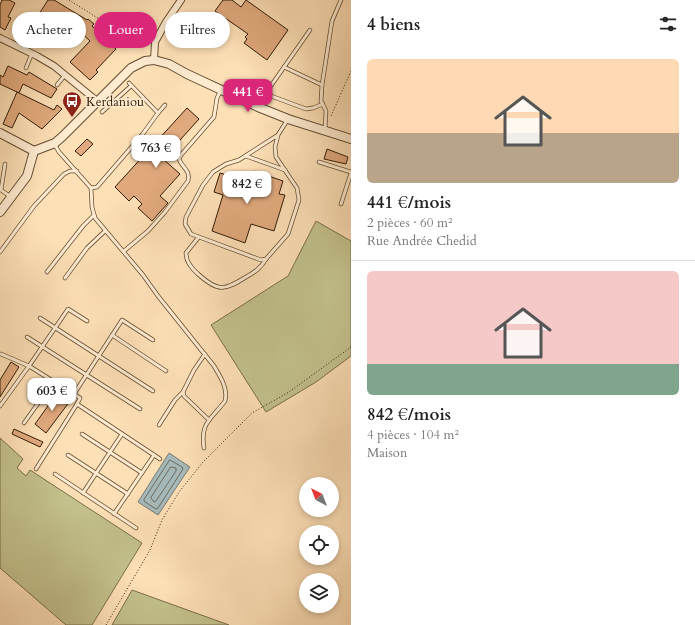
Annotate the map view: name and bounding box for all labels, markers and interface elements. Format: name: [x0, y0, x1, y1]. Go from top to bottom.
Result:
chip: Acheter: [12, 12, 86, 48]
chip: Louer: [94, 12, 157, 48]
chip: Filtres: [165, 12, 230, 48]
text: 4 biens: [367, 13, 420, 36]
icon: filters: [657, 13, 679, 35]
pin: 441 €: [220, 79, 276, 113]
text: 441 €: [232, 83, 264, 101]
icon: home: [487, 85, 559, 157]
bus stop icon: Kerdaniou: [61, 90, 83, 118]
place label: Kerdaniou: [86, 93, 144, 111]
pin: 763 €: [128, 135, 184, 169]
text: 763 €: [140, 139, 172, 157]
pin: 842 €: [219, 171, 275, 205]
text: 842 €: [231, 175, 263, 193]
text: 441 €/mois: [367, 191, 451, 214]
text: 2 pièces · 60 m²: [367, 214, 452, 232]
text: Rue Andrée Chedid: [367, 232, 477, 250]
icon: home: [487, 297, 559, 369]
pin: 603 €: [24, 378, 80, 412]
text: 603 €: [36, 382, 68, 400]
text: 842 €/mois: [367, 403, 451, 426]
text: 4 pièces · 104 m²: [367, 426, 459, 444]
text: Maison: [367, 444, 407, 462]
north arrow: [299, 477, 339, 517]
map controls: [299, 477, 339, 613]
button: locate: [299, 525, 339, 565]
button: layers: [299, 573, 339, 613]

